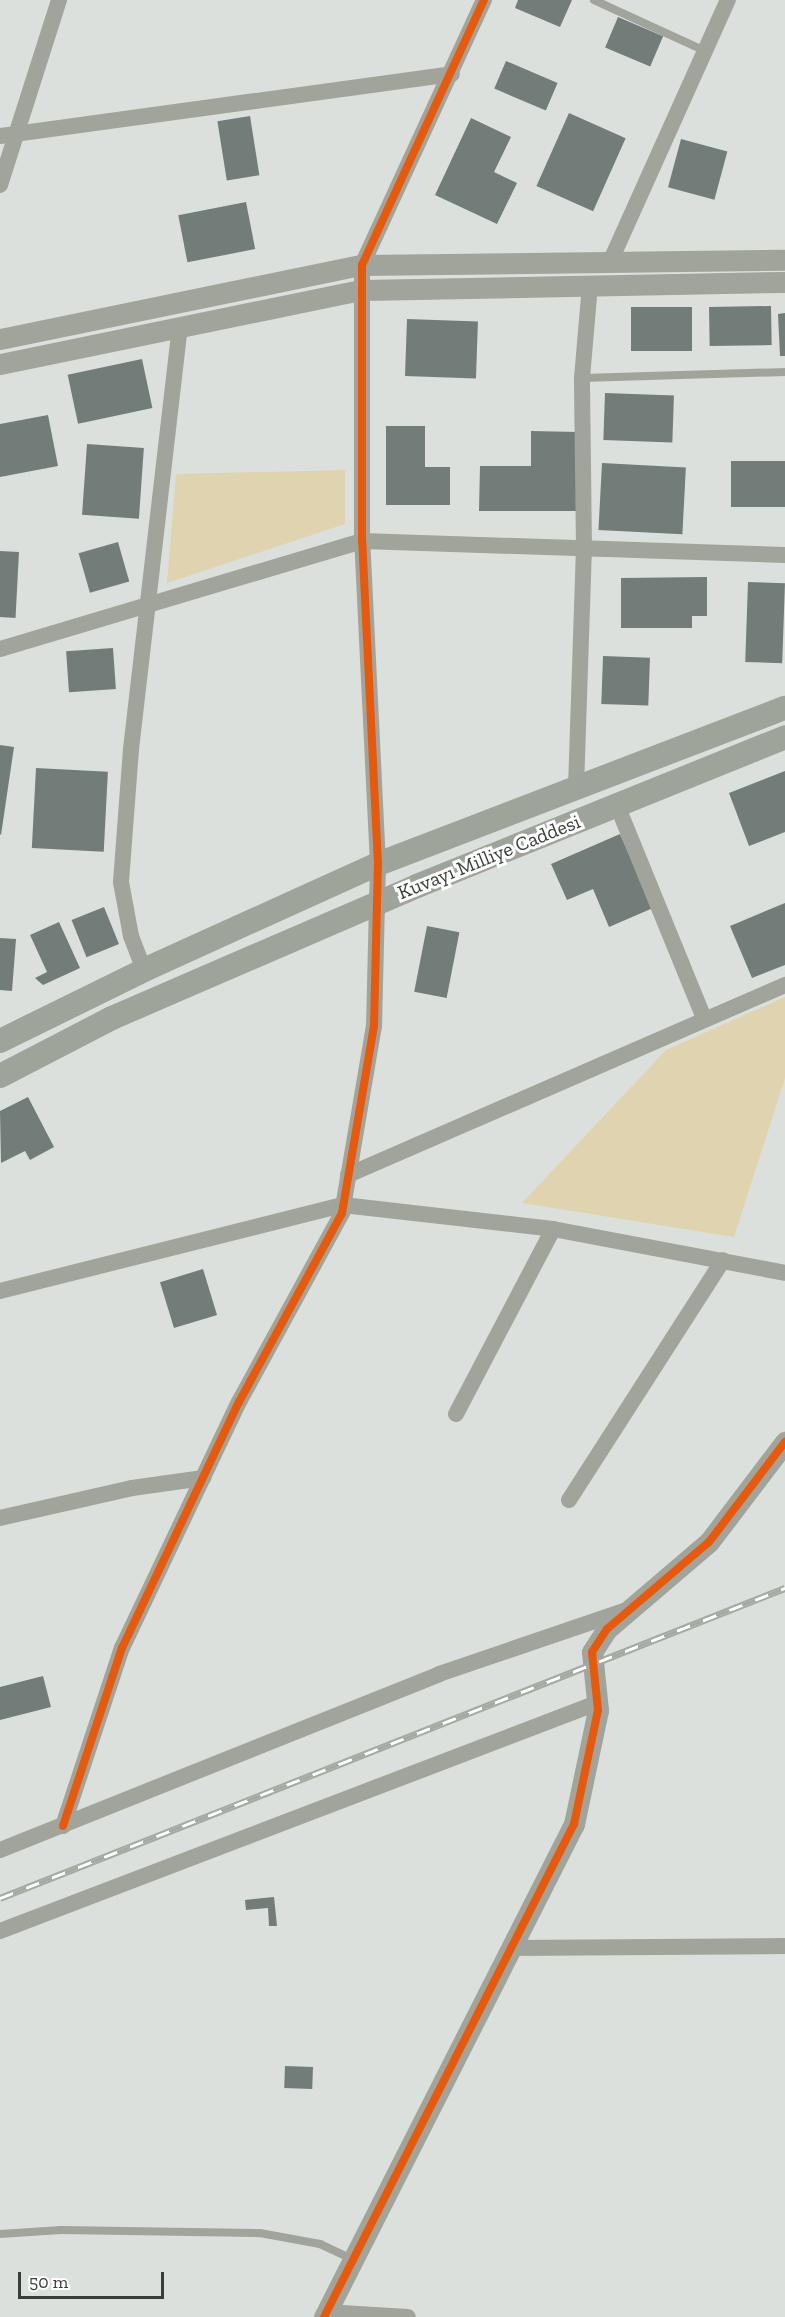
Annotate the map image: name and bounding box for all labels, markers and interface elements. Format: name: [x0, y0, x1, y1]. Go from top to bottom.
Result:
street label: Kuvayı Milliye Caddesi: [394, 809, 584, 905]
scale bar: [21, 2260, 166, 2298]
text: 50 m: [29, 2271, 68, 2293]

